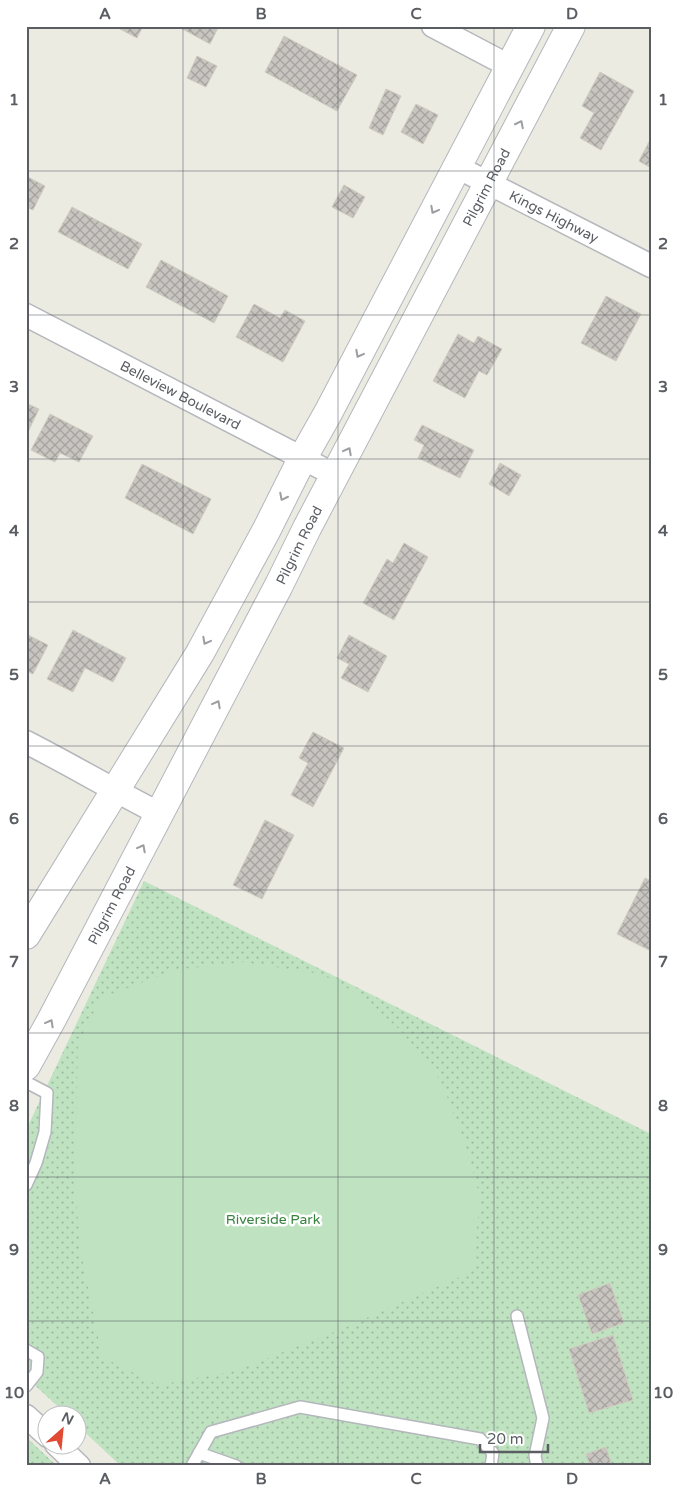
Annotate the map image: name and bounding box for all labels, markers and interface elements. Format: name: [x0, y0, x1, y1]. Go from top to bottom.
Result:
text: A: [99, 4, 111, 24]
text: B: [255, 4, 267, 24]
text: C: [410, 4, 422, 24]
text: D: [566, 4, 578, 24]
text: 1: [9, 90, 19, 110]
text: 1: [658, 90, 668, 110]
one-way arrow: [514, 121, 524, 130]
street label: Pilgrim Road: [459, 145, 514, 229]
street label: Kings Highway: [507, 187, 602, 247]
one-way arrow: [430, 205, 440, 214]
text: 2: [9, 234, 19, 254]
text: 2: [658, 234, 668, 254]
one-way arrow: [355, 348, 365, 357]
street label: Belleview Boulevard: [117, 357, 244, 433]
text: 3: [9, 377, 19, 397]
text: 3: [658, 377, 668, 397]
one-way arrow: [342, 447, 352, 456]
one-way arrow: [278, 492, 289, 501]
street label: Pilgrim Road: [272, 503, 326, 587]
text: 4: [9, 521, 19, 541]
text: 4: [658, 521, 668, 541]
one-way arrow: [202, 636, 212, 645]
text: 5: [9, 665, 19, 685]
text: 5: [658, 665, 668, 685]
one-way arrow: [211, 700, 221, 709]
text: 6: [9, 809, 19, 829]
text: 6: [658, 809, 668, 829]
one-way arrow: [136, 845, 146, 854]
street label: Pilgrim Road: [84, 863, 139, 947]
text: 7: [9, 952, 19, 972]
text: 7: [658, 952, 668, 972]
one-way arrow: [44, 1020, 54, 1029]
text: 8: [9, 1096, 19, 1116]
text: 8: [658, 1096, 668, 1116]
park label: Riverside Park: [226, 1211, 321, 1228]
text: 9: [9, 1240, 19, 1260]
text: 9: [658, 1240, 668, 1260]
text: 10: [4, 1383, 24, 1403]
text: 10: [653, 1383, 673, 1403]
north arrow: [38, 1404, 88, 1454]
text: N: [59, 1409, 77, 1429]
scale bar: [480, 1422, 547, 1454]
text: 20 m: [487, 1430, 524, 1448]
text: A: [99, 1469, 111, 1489]
text: B: [255, 1469, 267, 1489]
text: C: [410, 1469, 422, 1489]
text: D: [566, 1469, 578, 1489]

